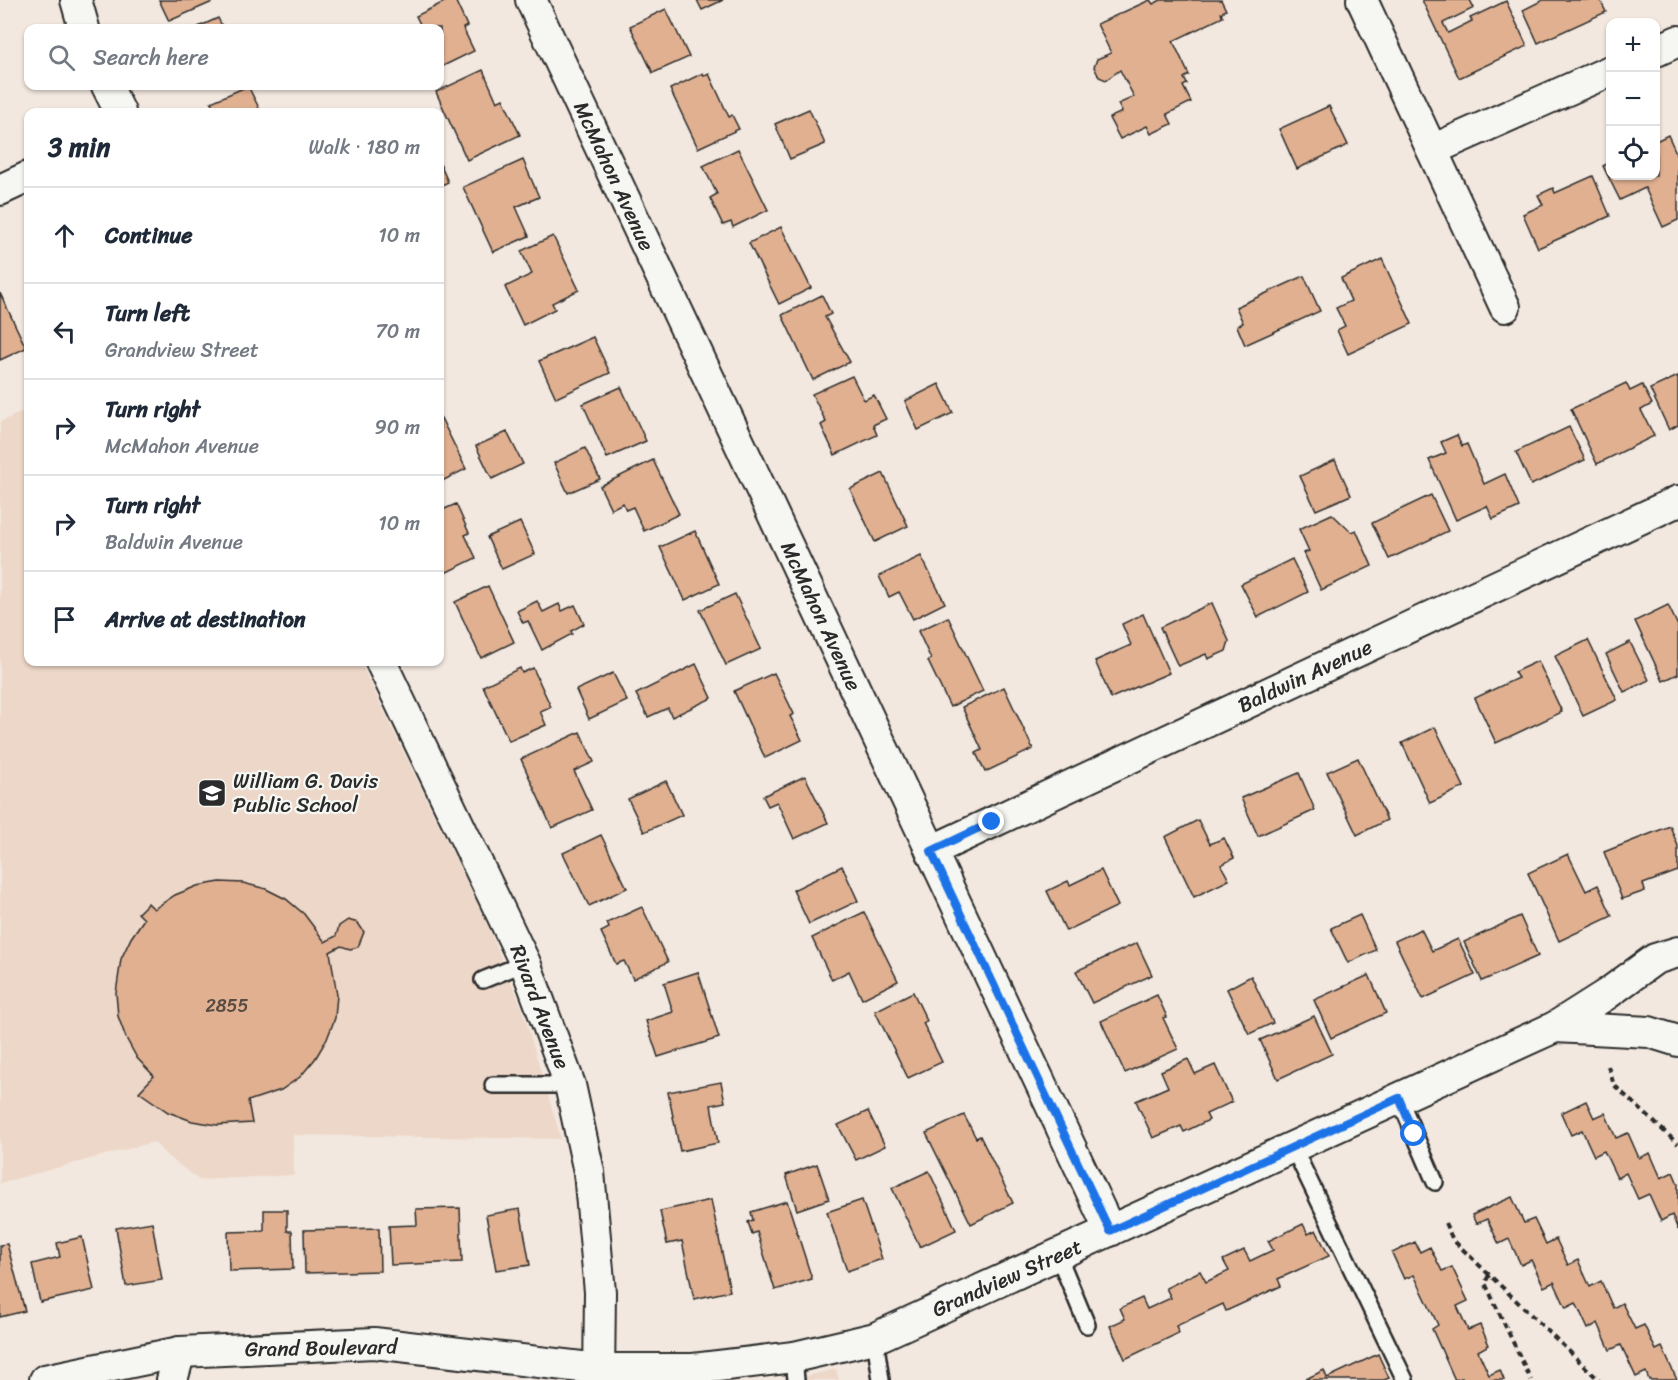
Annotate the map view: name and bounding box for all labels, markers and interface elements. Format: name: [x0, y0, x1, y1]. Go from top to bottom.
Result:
map controls: [1606, 18, 1660, 180]
button: +: [1606, 18, 1660, 72]
search box: [24, 24, 444, 90]
text: Search here: [93, 38, 209, 77]
icon: search: [45, 41, 78, 74]
button: −: [1606, 72, 1660, 126]
street label: McMahon Avenue: [563, 95, 665, 257]
text: 3 min: [48, 124, 110, 170]
button: locate: [1606, 126, 1660, 180]
text: Walk · 180 m: [309, 130, 420, 165]
text: Continue: [105, 216, 193, 255]
text: 10 m: [378, 218, 420, 253]
icon: ahead: [48, 219, 81, 252]
text: Turn left: [105, 294, 190, 333]
text: 70 m: [375, 314, 420, 349]
icon: left: [48, 315, 81, 348]
text: Grandview Street: [105, 333, 259, 368]
text: Turn right: [105, 390, 200, 429]
text: 90 m: [375, 410, 420, 445]
icon: right: [48, 411, 81, 444]
text: McMahon Avenue: [105, 429, 259, 464]
text: Turn right: [105, 486, 200, 525]
text: 10 m: [378, 506, 420, 541]
icon: right: [48, 507, 81, 540]
text: Baldwin Avenue: [105, 525, 243, 560]
street label: McMahon Avenue: [770, 535, 872, 697]
text: Arrive at destination: [105, 600, 306, 639]
icon: arrive: [48, 603, 81, 636]
street label: Baldwin Avenue: [1231, 628, 1379, 724]
place label: William G. Davis Public School: [233, 762, 378, 824]
school or university icon: William G. Davis Public School: [196, 777, 228, 809]
route end: [978, 808, 1004, 834]
street label: Rivard Avenue: [499, 939, 581, 1075]
house number: 2855: [205, 990, 249, 1022]
route start: [1400, 1120, 1426, 1146]
street label: Grandview Street: [926, 1228, 1088, 1328]
street label: Grand Boulevard: [245, 1328, 399, 1368]

